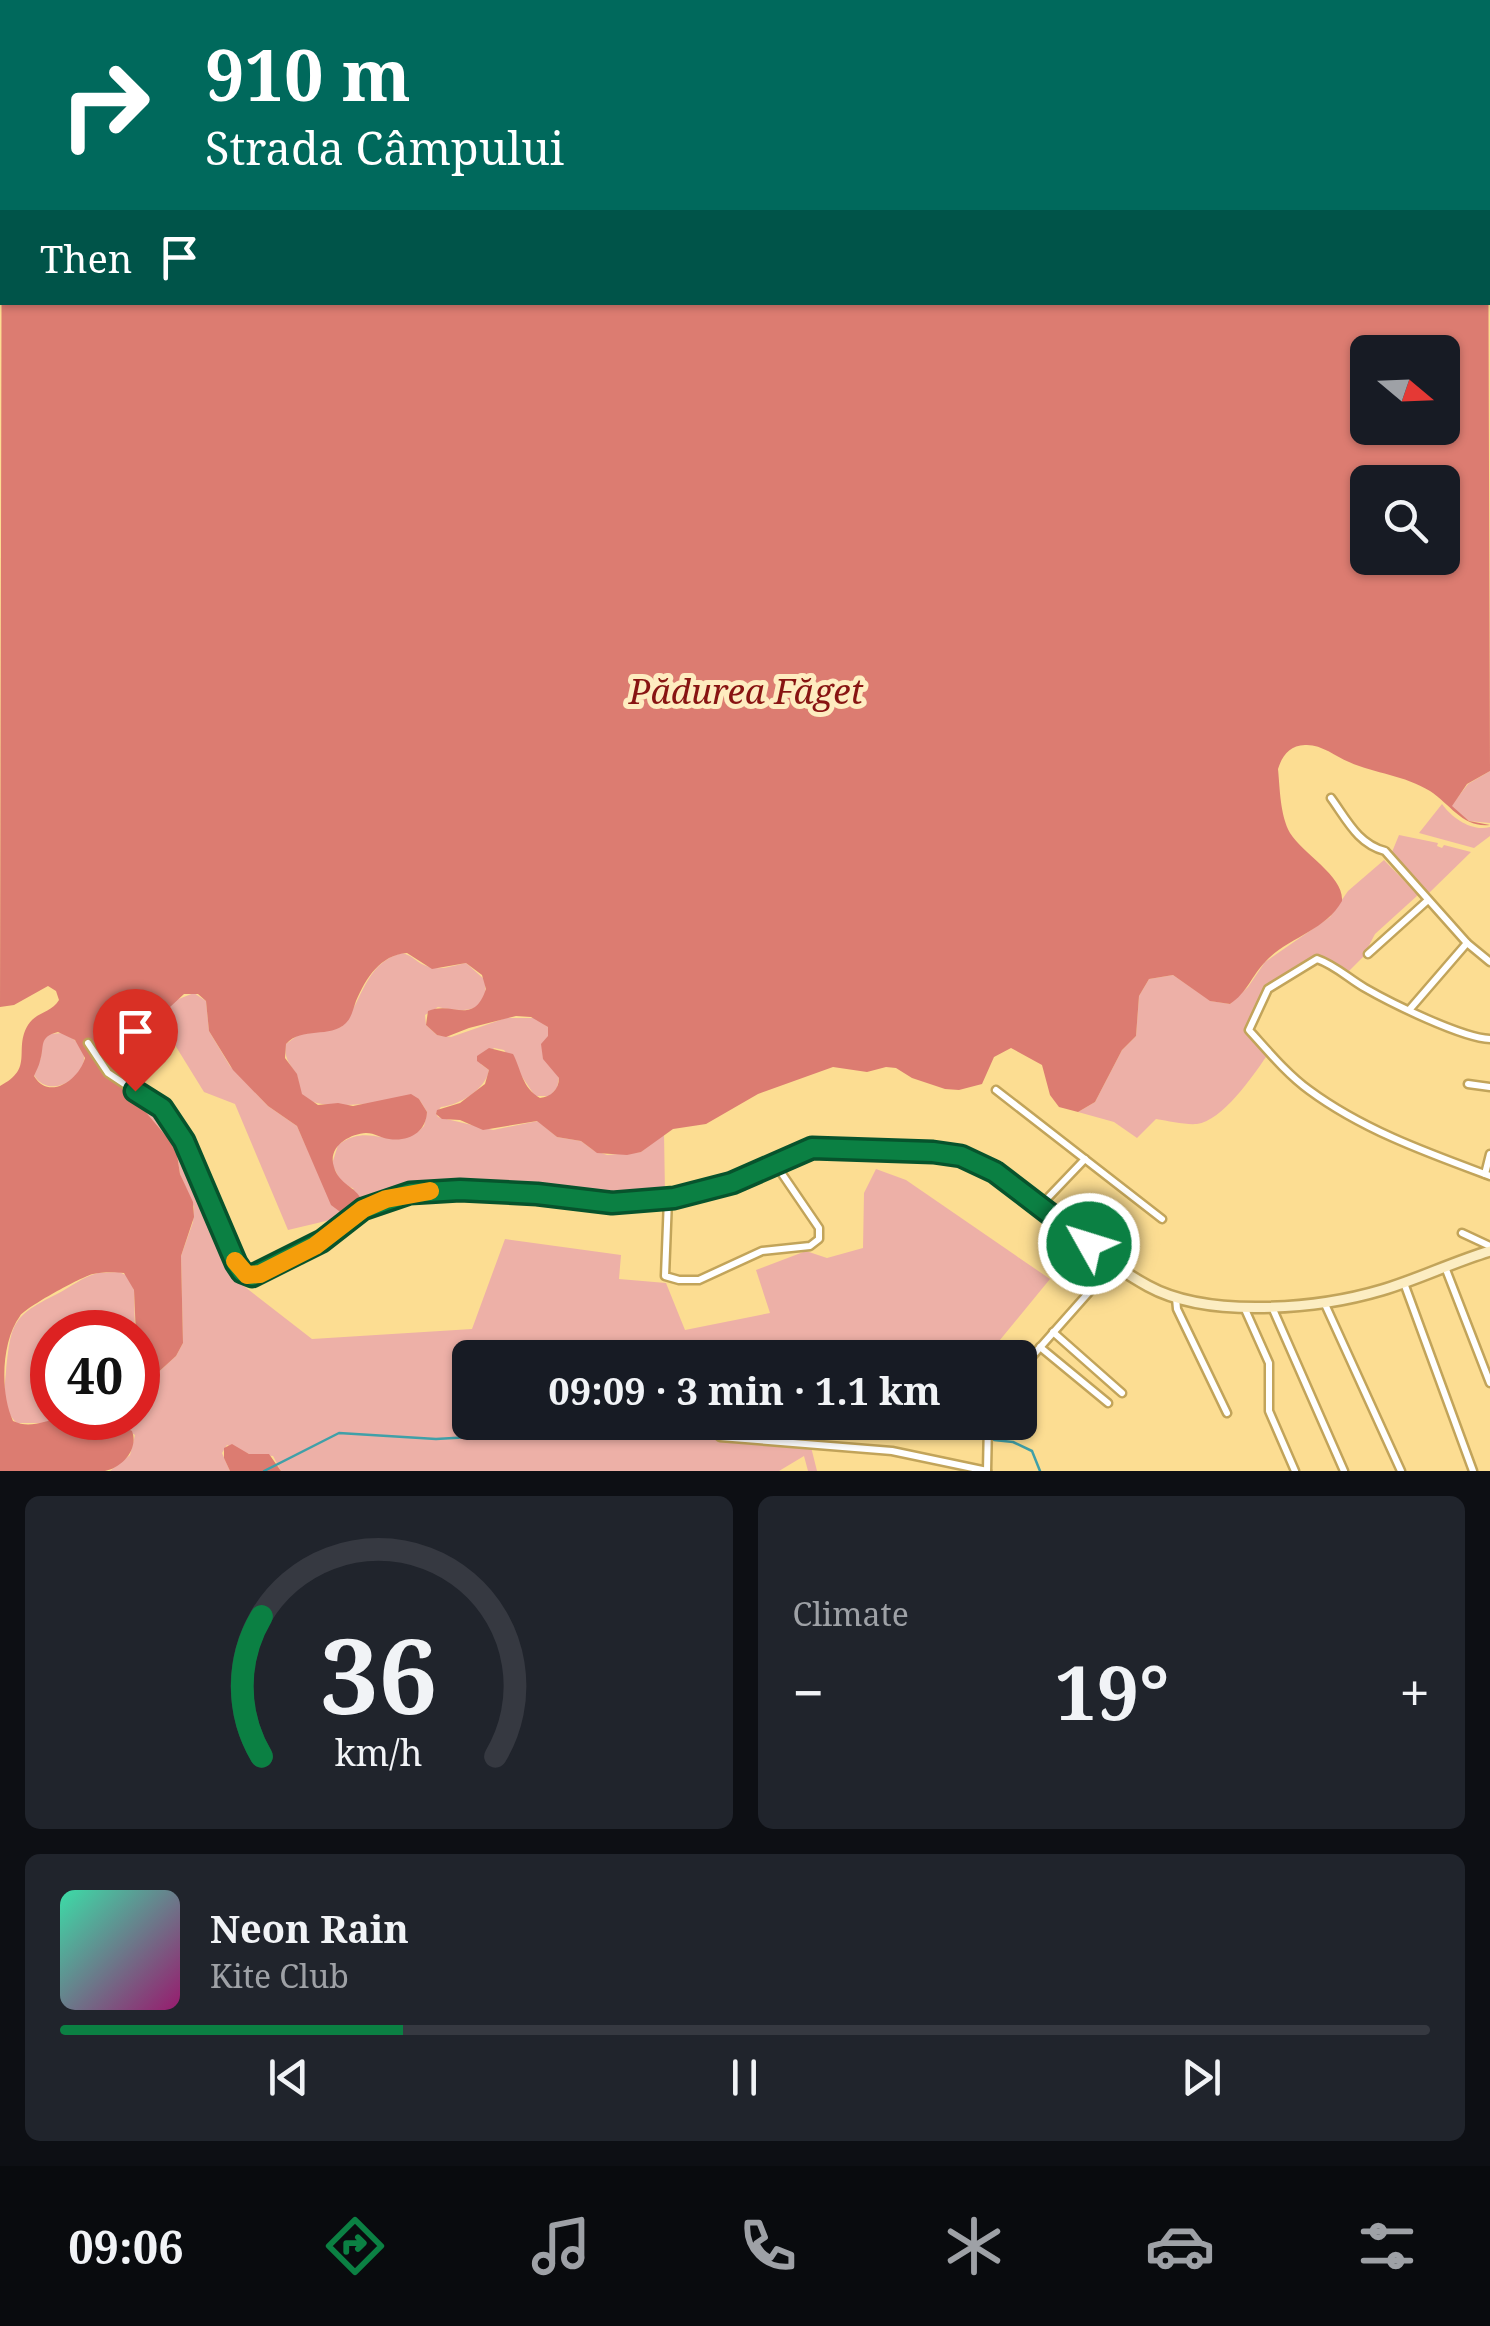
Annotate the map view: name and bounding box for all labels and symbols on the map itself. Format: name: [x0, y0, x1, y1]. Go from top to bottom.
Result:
north arrow: [1350, 335, 1460, 445]
park label: Pădurea Făget: [628, 667, 864, 714]
pin: [93, 989, 178, 1092]
position arrow: [1037, 1192, 1141, 1296]
speed limit sign: 40: [30, 1310, 160, 1440]

